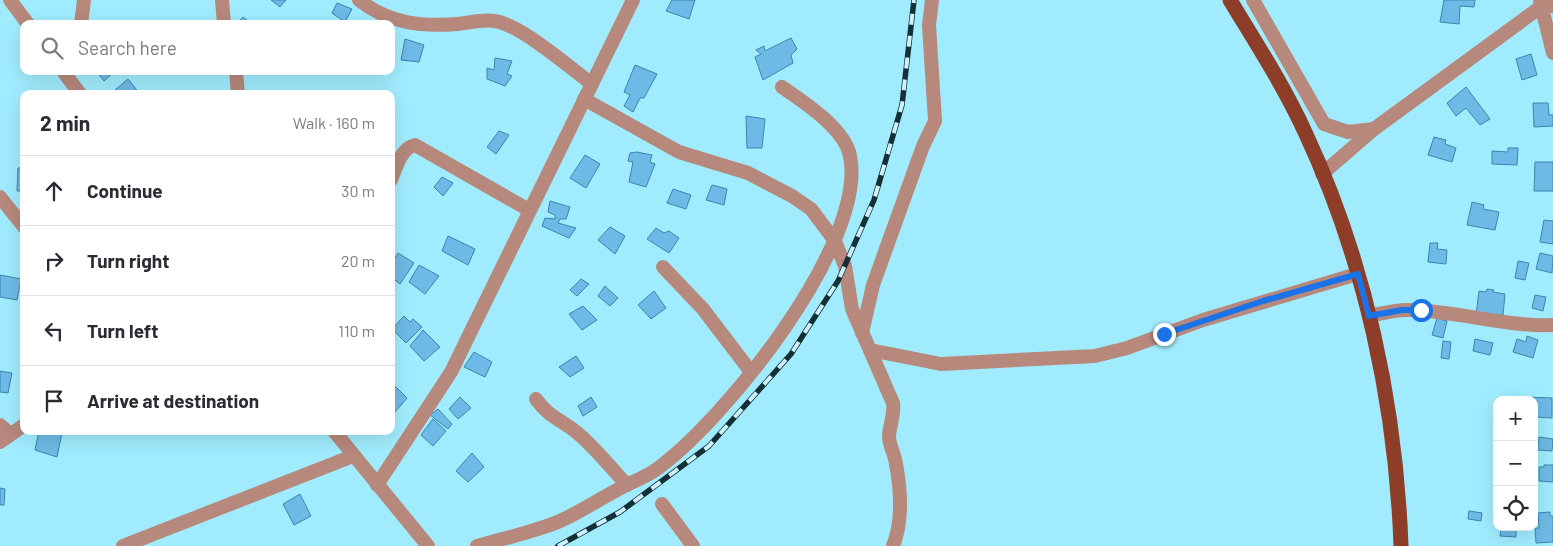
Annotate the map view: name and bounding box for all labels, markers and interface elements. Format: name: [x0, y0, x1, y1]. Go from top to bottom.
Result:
search box: [20, 20, 395, 75]
icon: search: [38, 34, 66, 62]
text: Search here: [78, 36, 177, 59]
text: 2 min: [40, 110, 90, 135]
text: Walk · 160 m: [293, 113, 375, 132]
icon: ahead: [40, 177, 68, 205]
text: Continue: [87, 179, 163, 202]
text: 30 m: [341, 181, 375, 200]
icon: right: [40, 247, 68, 275]
text: Turn right: [87, 249, 169, 272]
text: 20 m: [341, 251, 375, 270]
route start: [1410, 299, 1433, 322]
icon: left: [40, 317, 68, 345]
text: Turn left: [87, 319, 158, 342]
text: 110 m: [338, 321, 375, 340]
route end: [1153, 323, 1176, 346]
icon: arrive: [40, 387, 68, 415]
text: Arrive at destination: [87, 389, 259, 412]
map controls: [1493, 396, 1538, 531]
button: +: [1493, 396, 1538, 441]
button: −: [1493, 441, 1538, 486]
button: locate: [1493, 486, 1538, 531]

